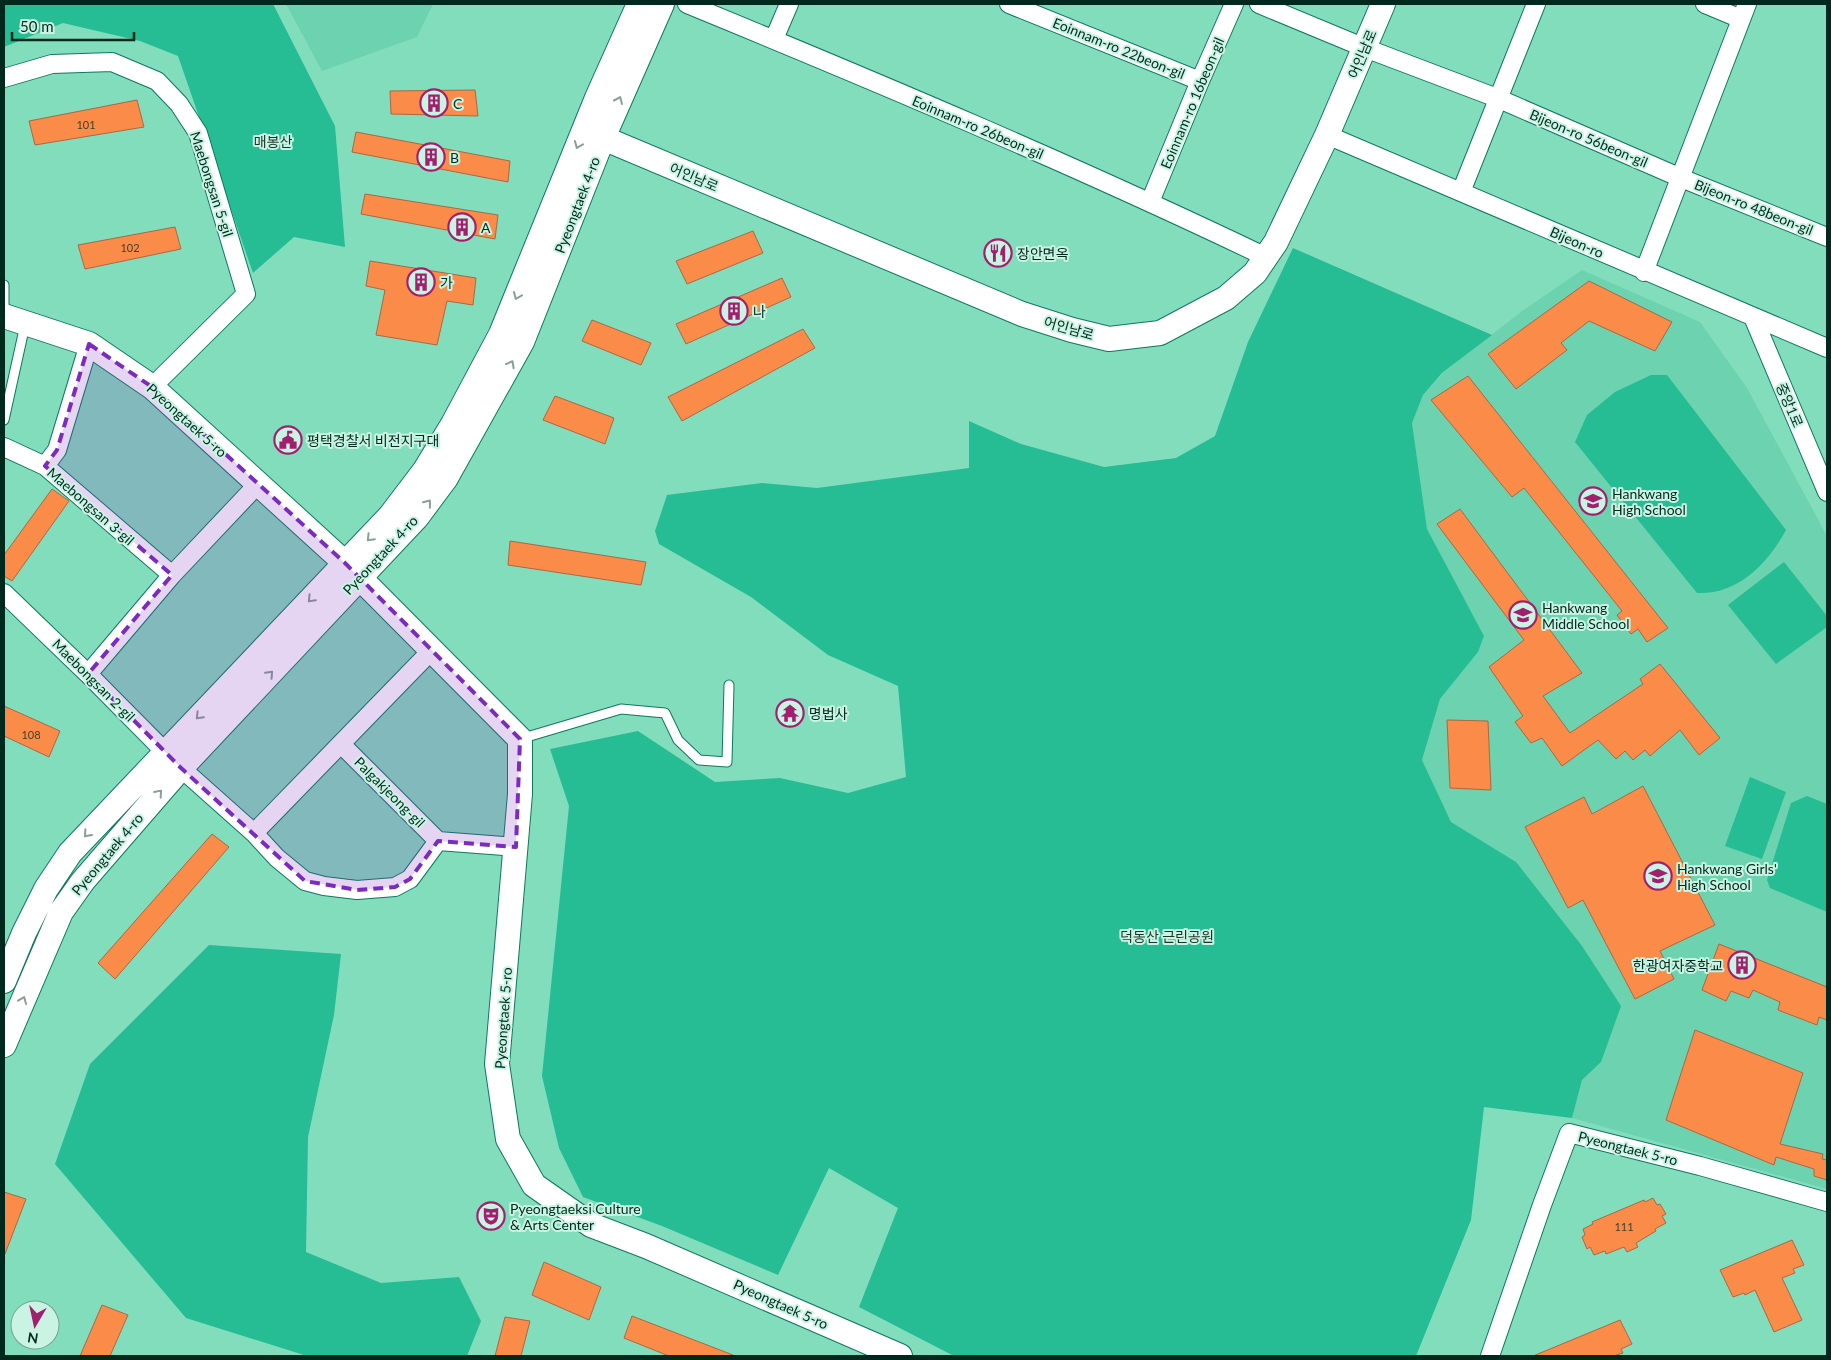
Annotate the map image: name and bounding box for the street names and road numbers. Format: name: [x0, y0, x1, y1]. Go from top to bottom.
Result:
street label: Eoinnam-ro 22beon-gil: [1050, 14, 1188, 82]
street label: 어인남로: [1344, 27, 1380, 81]
street label: Eoinnam-ro 16beon-gil: [1157, 35, 1227, 171]
street label: Eoinnam-ro 26beon-gil: [910, 92, 1046, 162]
street label: Bijeon-ro 56beon-gil: [1527, 105, 1651, 171]
street label: Maebongsan 5-gil: [187, 129, 237, 239]
street label: Pyeongtaek 4-ro: [551, 154, 603, 256]
street label: 어인남로: [667, 159, 721, 195]
street label: Bijeon-ro 48beon-gil: [1692, 175, 1816, 239]
street label: Bijeon-ro: [1548, 223, 1606, 261]
street label: 어인남로: [1042, 313, 1096, 343]
street label: Pyeongtaek 5-ro: [143, 380, 231, 460]
street label: 중앙1로: [1773, 380, 1807, 430]
street label: Maebongsan 3-gil: [44, 464, 138, 548]
street label: Pyeongtaek 4-ro: [339, 512, 421, 598]
street label: Maebongsan 2-gil: [49, 635, 139, 725]
street label: Palgakjeong-gil: [351, 753, 429, 831]
street label: Pyeongtaek 4-ro: [68, 809, 146, 899]
street label: Pyeongtaek 5-ro: [491, 966, 515, 1069]
street label: Pyeongtaek 5-ro: [1576, 1127, 1680, 1169]
street label: Pyeongtaek 5-ro: [731, 1275, 831, 1333]

